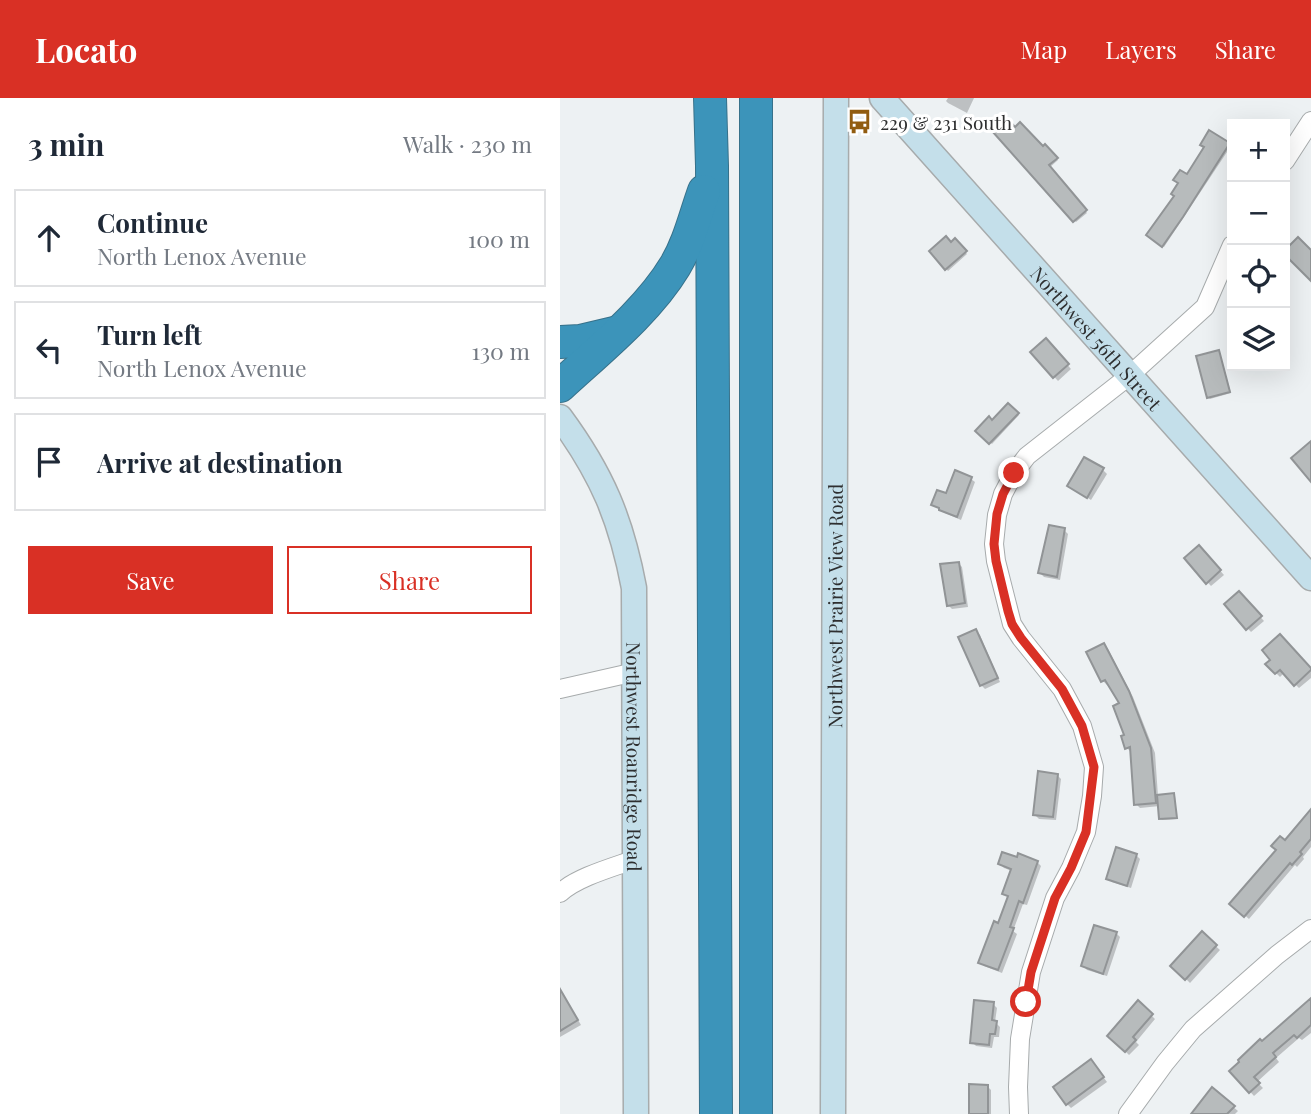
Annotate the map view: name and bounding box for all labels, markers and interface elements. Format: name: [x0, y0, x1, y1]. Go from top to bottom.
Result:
text: Locato: [35, 27, 137, 71]
text: Map: [1021, 33, 1067, 65]
text: Layers: [1105, 33, 1177, 65]
text: Share: [1215, 33, 1276, 65]
bus stop icon: 229 & 231 South: [846, 108, 874, 136]
place label: 229 & 231 South: [880, 109, 1012, 135]
map controls: [1227, 119, 1290, 371]
button: +: [1227, 119, 1290, 182]
text: 3 min: [28, 124, 104, 164]
text: Walk · 230 m: [403, 128, 532, 159]
button: −: [1227, 182, 1290, 245]
text: Continue: [97, 205, 208, 240]
icon: ahead: [30, 219, 68, 257]
text: 100 m: [468, 223, 530, 254]
text: North Lenox Avenue: [97, 240, 307, 271]
button: locate: [1227, 245, 1290, 308]
street label: Northwest 56th Street: [1025, 260, 1168, 416]
button: layers: [1227, 308, 1290, 371]
text: Turn left: [97, 317, 202, 352]
icon: left: [30, 331, 68, 369]
text: 130 m: [472, 335, 530, 366]
text: North Lenox Avenue: [97, 352, 307, 383]
icon: arrive: [30, 443, 68, 481]
text: Arrive at destination: [97, 445, 343, 480]
route end: [998, 457, 1029, 488]
street label: Northwest Prairie View Road: [821, 484, 848, 728]
button: Save: [28, 546, 273, 614]
button: Share: [287, 546, 532, 614]
street label: Northwest Roanridge Road: [621, 642, 648, 872]
route start: [1010, 986, 1041, 1017]

